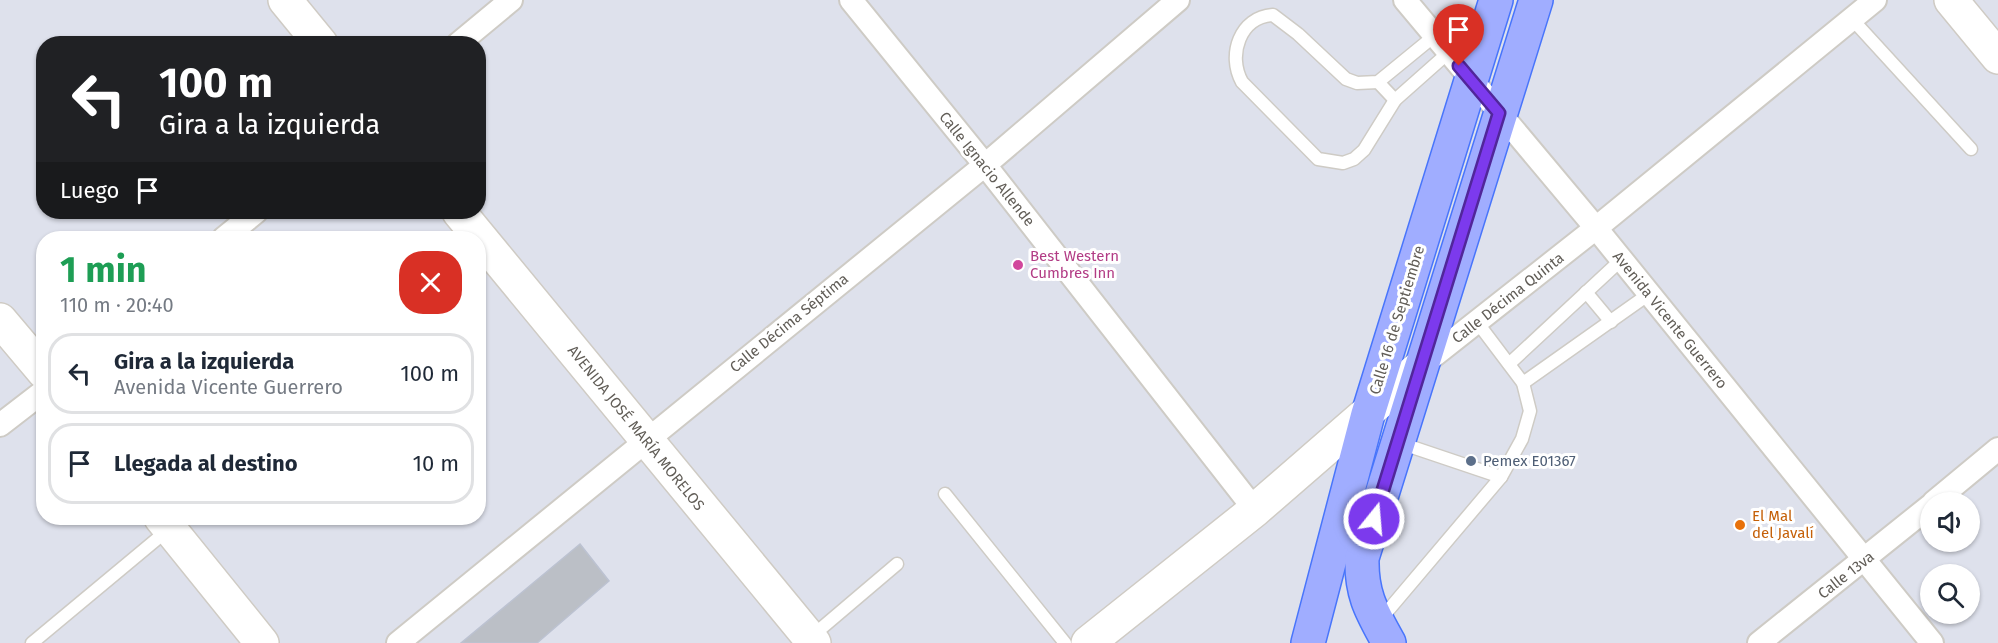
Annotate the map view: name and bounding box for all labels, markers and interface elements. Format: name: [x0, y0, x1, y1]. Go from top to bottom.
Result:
pin: [1433, 4, 1484, 66]
icon: arrive: [1442, 13, 1475, 46]
text: 100 m: [159, 58, 273, 108]
icon: left: [60, 60, 138, 138]
street label: Calle Ignacio Allende: [935, 108, 1039, 230]
text: Gira a la izquierda: [159, 109, 380, 141]
icon: arrive: [131, 174, 164, 207]
text: Luego: [60, 177, 119, 204]
street label: Calle 16 de Septiembre: [1366, 243, 1428, 397]
place label: Best Western Cumbres Inn: [1030, 247, 1119, 282]
text: 1 min: [60, 248, 147, 292]
street label: Avenida Vicente Guerrero: [1609, 248, 1731, 392]
street label: Calle Décima Quinta: [1449, 249, 1567, 347]
button: close: [399, 251, 462, 314]
marker: Best Western Cumbres Inn: [1011, 258, 1025, 272]
street label: Calle Décima Séptima: [726, 270, 852, 376]
text: 110 m · 20:40: [60, 293, 174, 317]
street label: AVENIDA JOSÉ MARÍA MORELOS: [564, 342, 708, 514]
text: Gira a la izquierda: [114, 348, 294, 375]
icon: left: [63, 357, 96, 390]
text: 100 m: [400, 360, 459, 387]
text: Avenida Vicente Guerrero: [114, 375, 343, 399]
icon: arrive: [63, 447, 96, 480]
text: Llegada al destino: [114, 450, 298, 477]
text: 10 m: [413, 450, 459, 477]
place label: Pemex E01367: [1483, 452, 1576, 470]
marker: Pemex E01367: [1464, 454, 1478, 468]
position arrow: [1342, 487, 1406, 551]
map controls: [1920, 492, 1980, 624]
button: sound: [1920, 492, 1980, 552]
place label: El Mal del Javalí: [1752, 507, 1814, 542]
marker: El Mal del Javalí: [1733, 518, 1747, 532]
street label: Calle 13va: [1814, 547, 1878, 603]
button: search: [1920, 564, 1980, 624]

